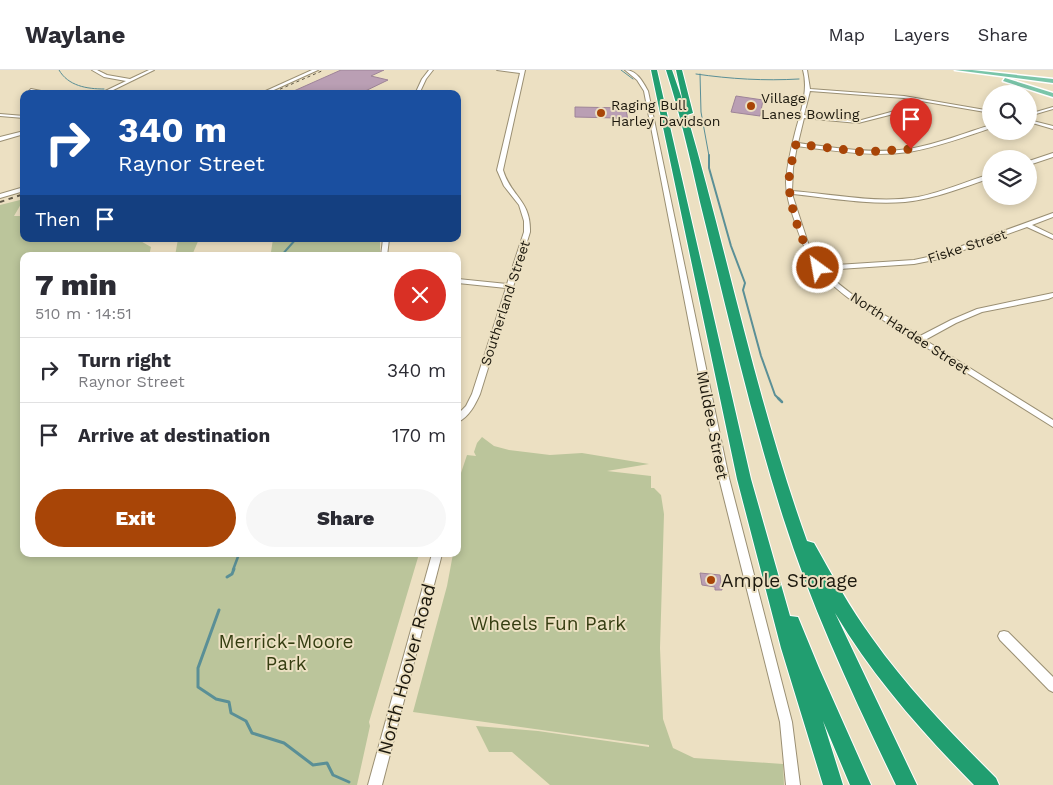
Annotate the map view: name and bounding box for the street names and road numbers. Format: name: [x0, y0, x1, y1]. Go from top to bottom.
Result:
street label: Fiske Street: [925, 226, 1009, 266]
street label: Southerland Street: [477, 238, 533, 368]
street label: North Hardee Street: [848, 289, 973, 378]
street label: Muldee Street: [693, 369, 732, 481]
street label: North Hoover Road: [373, 581, 440, 757]

